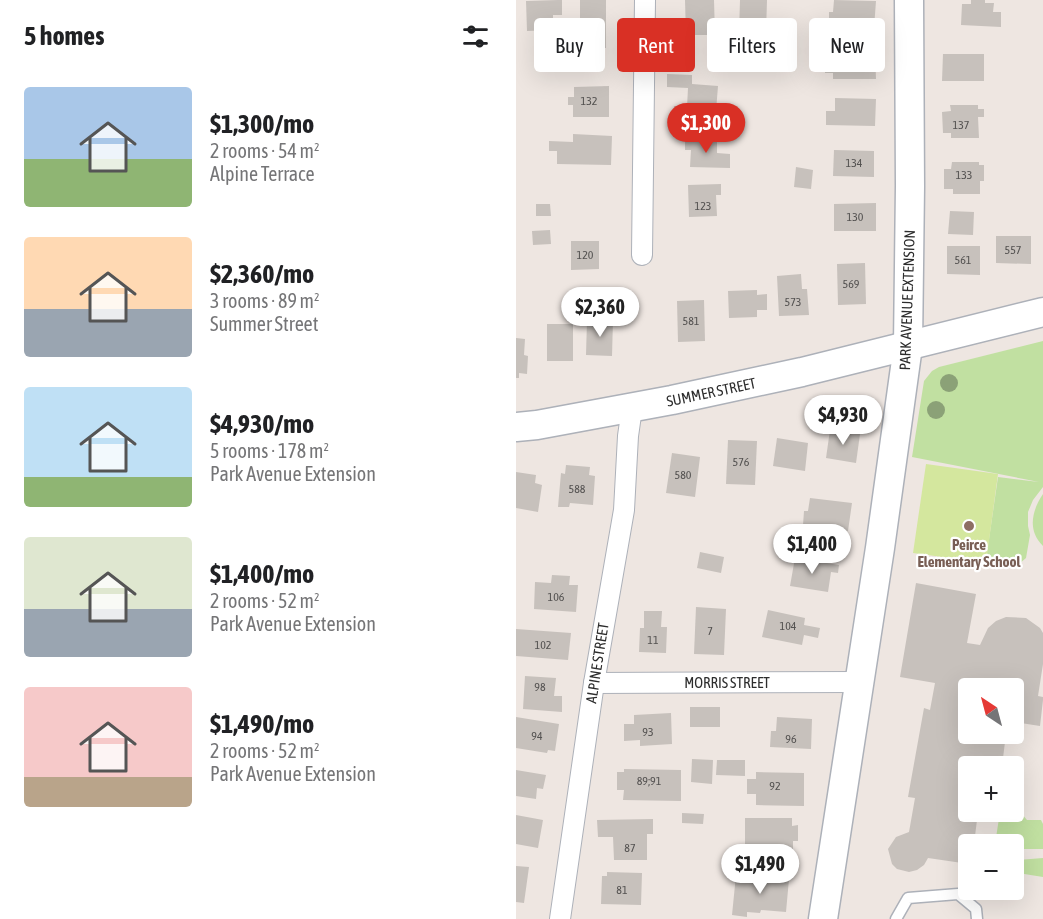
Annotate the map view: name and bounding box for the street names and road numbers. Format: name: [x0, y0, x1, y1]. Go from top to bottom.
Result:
street label: PARK AVENUE EXTENSION: [896, 229, 918, 371]
street label: SUMMER STREET: [665, 374, 758, 410]
street label: ALPINE STREET: [582, 621, 612, 705]
street label: MORRIS STREET: [684, 674, 770, 691]

